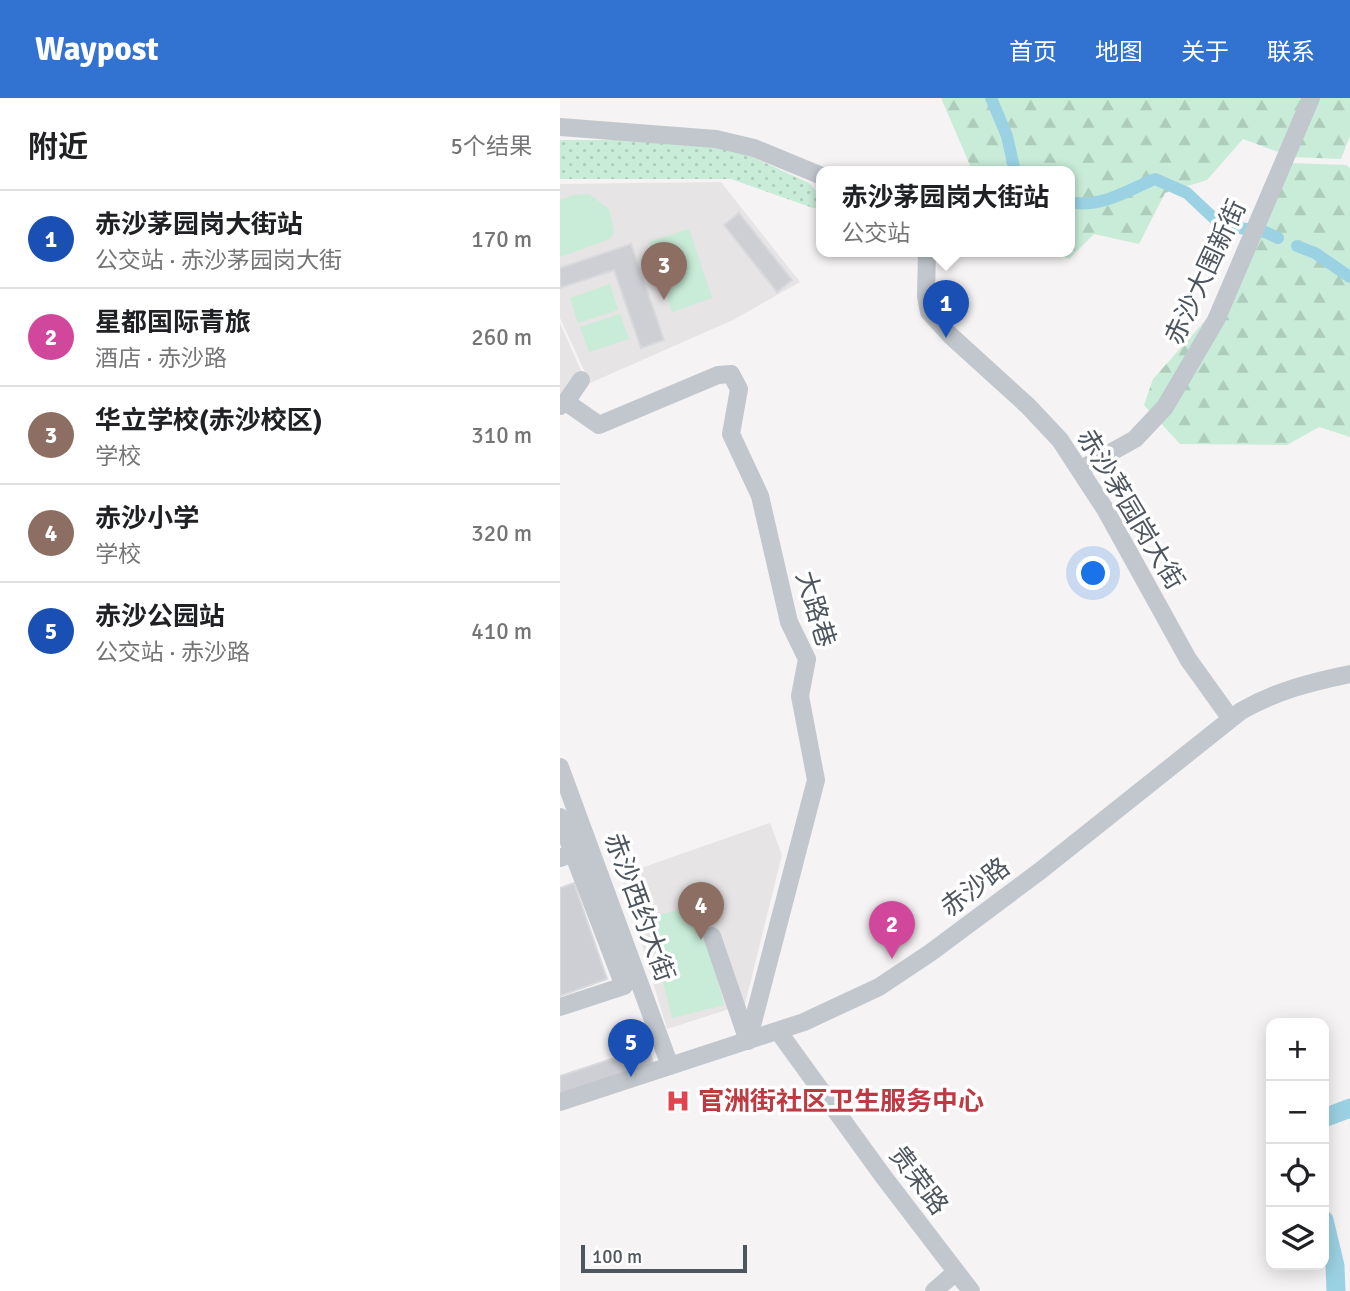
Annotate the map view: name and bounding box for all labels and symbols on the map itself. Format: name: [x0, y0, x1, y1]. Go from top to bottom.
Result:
street label: 赤沙大围新街: [1158, 195, 1253, 350]
pin: 3: [641, 242, 687, 300]
pin: 1: [923, 280, 969, 338]
street label: 赤沙茅园岗大街: [1070, 423, 1191, 596]
your location: [1076, 556, 1110, 590]
street label: 大路巷: [788, 567, 842, 651]
street label: 赤沙西约大街: [597, 829, 681, 986]
street label: 赤沙路: [935, 852, 1016, 924]
pin: 4: [678, 882, 724, 940]
pin: 2: [869, 901, 915, 959]
pin: 5: [608, 1019, 654, 1077]
place label: 官洲街社区卫生服务中心: [698, 1086, 984, 1118]
hospital icon: 官洲街社区卫生服务中心: [664, 1087, 692, 1115]
street label: 贵荣路: [882, 1140, 954, 1221]
scale bar: [581, 1242, 747, 1274]

